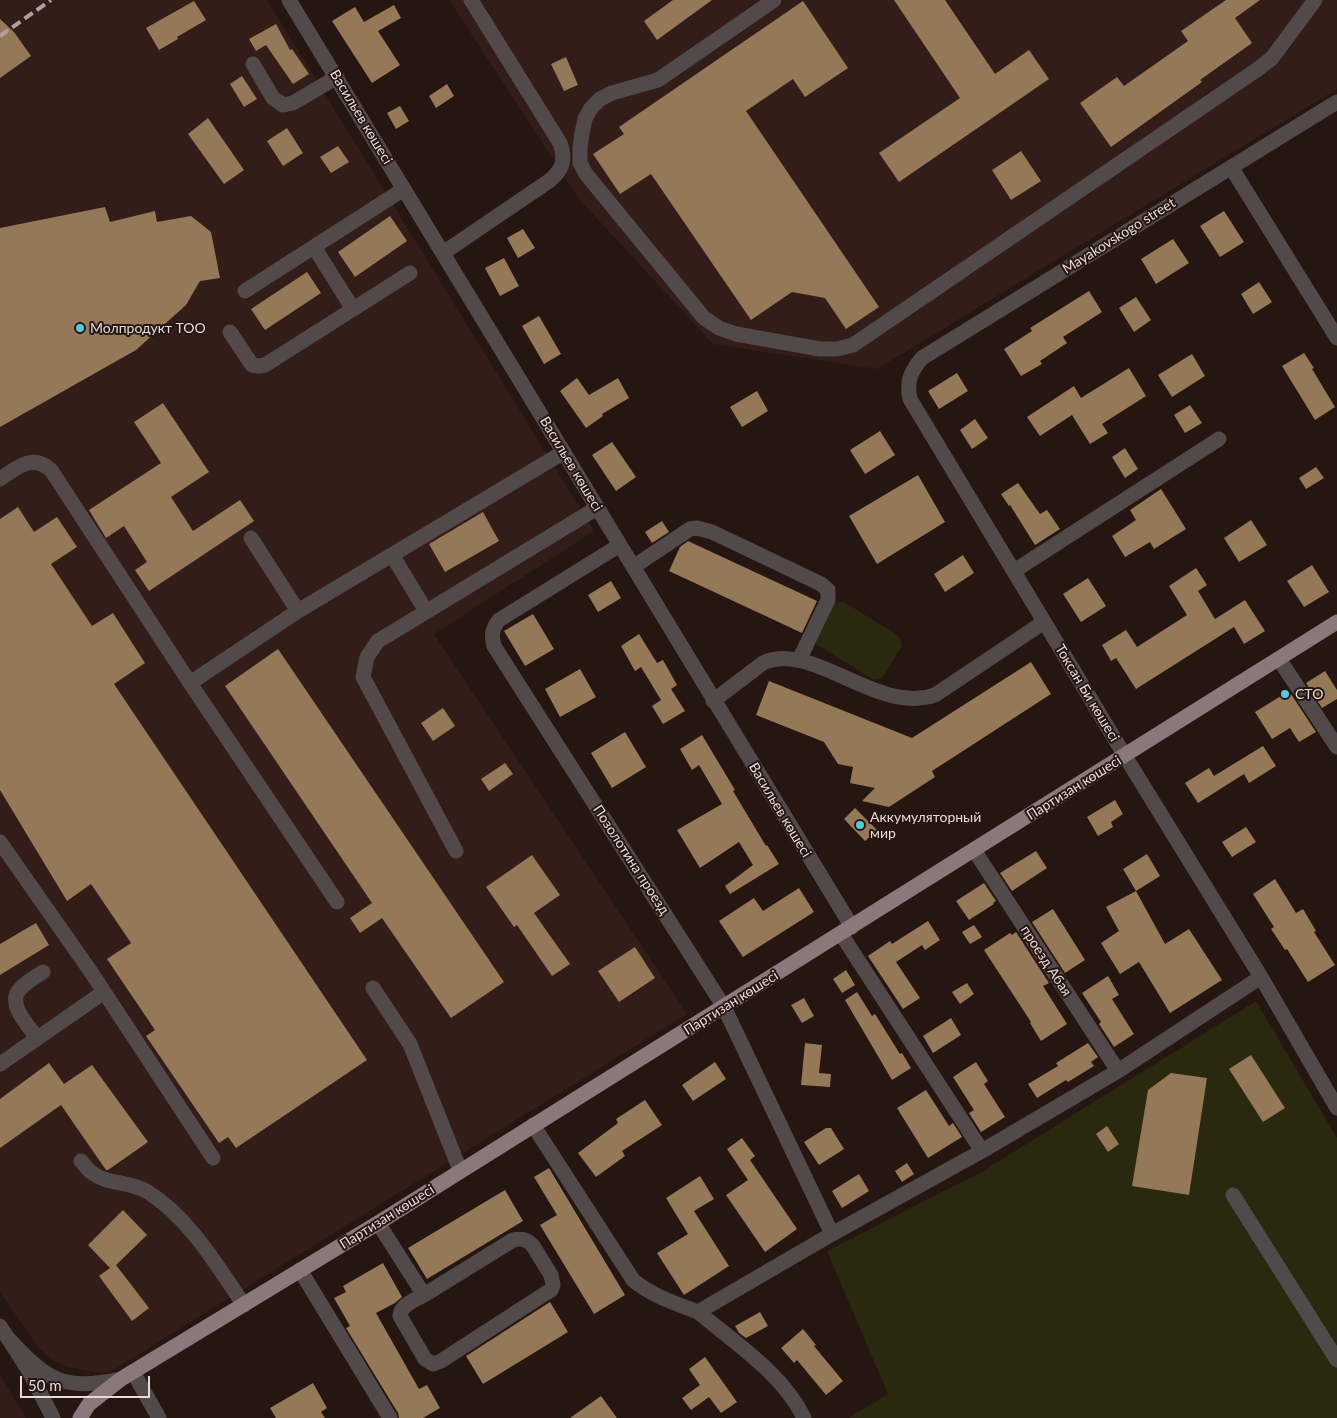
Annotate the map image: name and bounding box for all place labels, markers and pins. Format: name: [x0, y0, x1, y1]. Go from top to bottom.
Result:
place label: Молпродукт ТОО: [90, 320, 206, 336]
marker: Молпродукт ТОО: [74, 322, 86, 334]
place label: СТО: [1295, 686, 1323, 702]
marker: СТО: [1279, 688, 1291, 700]
place label: Аккумуляторный мир: [870, 809, 981, 842]
marker: Аккумуляторный мир: [854, 819, 866, 831]

